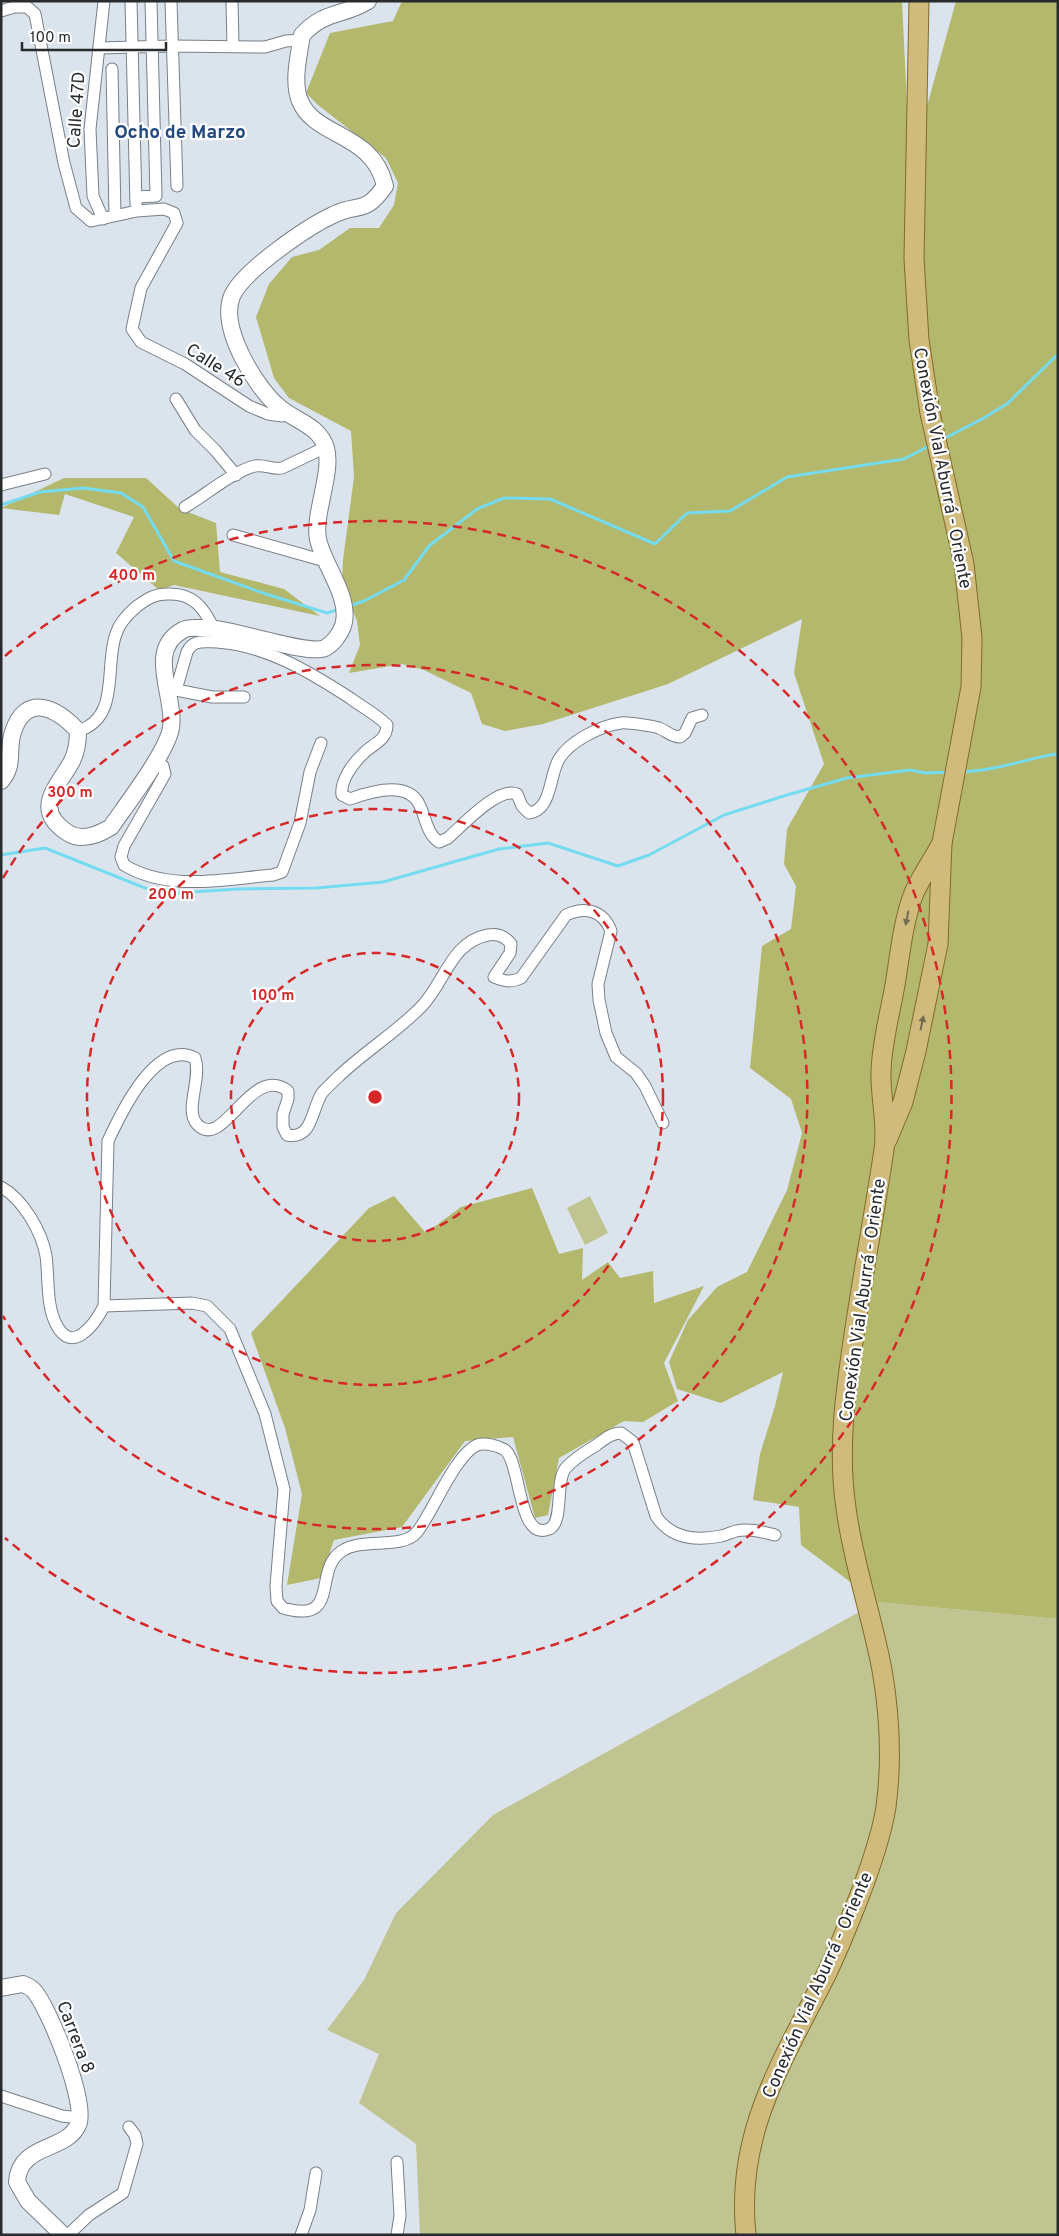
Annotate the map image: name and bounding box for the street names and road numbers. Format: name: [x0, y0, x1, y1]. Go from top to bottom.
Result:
street label: Calle 47D: [63, 71, 92, 149]
street label: Calle 46: [181, 339, 249, 394]
street label: Conexión Vial Aburrá - Oriente: [907, 346, 976, 591]
street label: Conexión Vial Aburrá - Oriente: [835, 1177, 892, 1423]
street label: Conexión Vial Aburrá - Oriente: [758, 1869, 879, 2102]
street label: Carrera 8: [50, 1998, 99, 2077]

